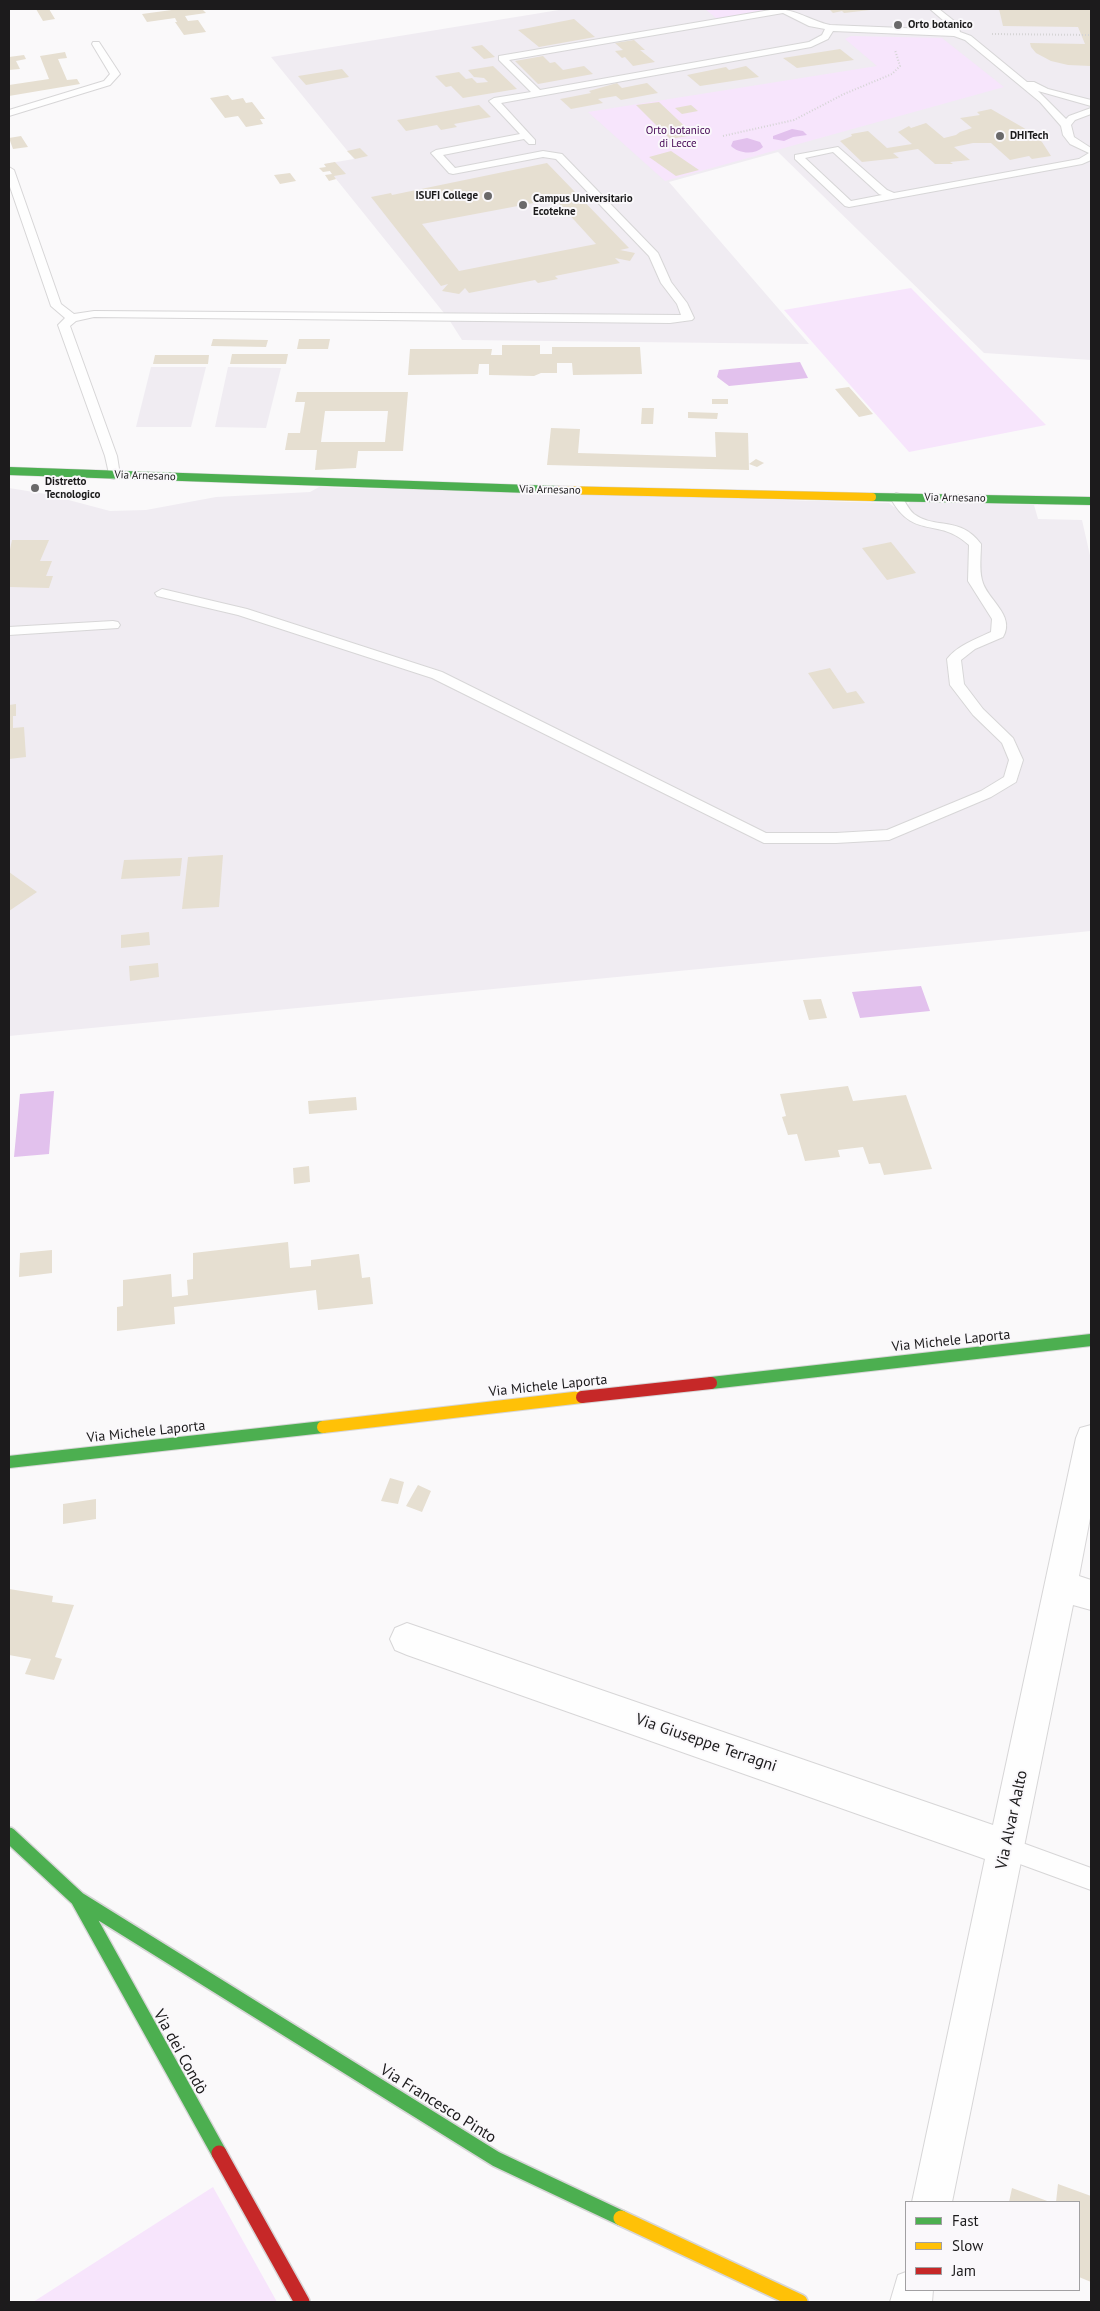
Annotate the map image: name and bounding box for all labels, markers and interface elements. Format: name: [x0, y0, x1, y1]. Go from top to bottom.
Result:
place label: Orto botanico: [908, 18, 973, 32]
marker: Orto botanico: [892, 19, 904, 31]
park label: Orto botanico di Lecce: [646, 124, 710, 150]
place label: DHITech: [1010, 129, 1049, 143]
marker: DHITech: [994, 130, 1006, 142]
place label: ISUFI College: [415, 189, 478, 203]
marker: ISUFI College: [482, 190, 494, 202]
place label: Campus Universitario Ecotekne: [533, 192, 633, 218]
marker: Campus Universitario Ecotekne: [517, 199, 529, 211]
street label: Via Arnesano: [114, 468, 176, 484]
place label: Distretto Tecnologico: [45, 475, 101, 501]
marker: Distretto Tecnologico: [29, 482, 41, 494]
street label: Via Arnesano: [519, 483, 581, 497]
street label: Via Arnesano: [924, 491, 986, 505]
street label: Via Michele Laporta: [891, 1326, 1011, 1356]
street label: Via Michele Laporta: [488, 1371, 608, 1401]
street label: Via Michele Laporta: [86, 1417, 206, 1447]
street label: Via Giuseppe Terragni: [633, 1710, 779, 1776]
street label: Via Alvar Aalto: [992, 1769, 1032, 1871]
street label: Via dei Condò: [149, 2006, 211, 2098]
street label: Via Francesco Pinto: [376, 2061, 500, 2147]
legend: [905, 2201, 1080, 2291]
text: Fast: [952, 2211, 979, 2230]
text: Slow: [952, 2236, 983, 2255]
text: Jam: [952, 2261, 976, 2280]

